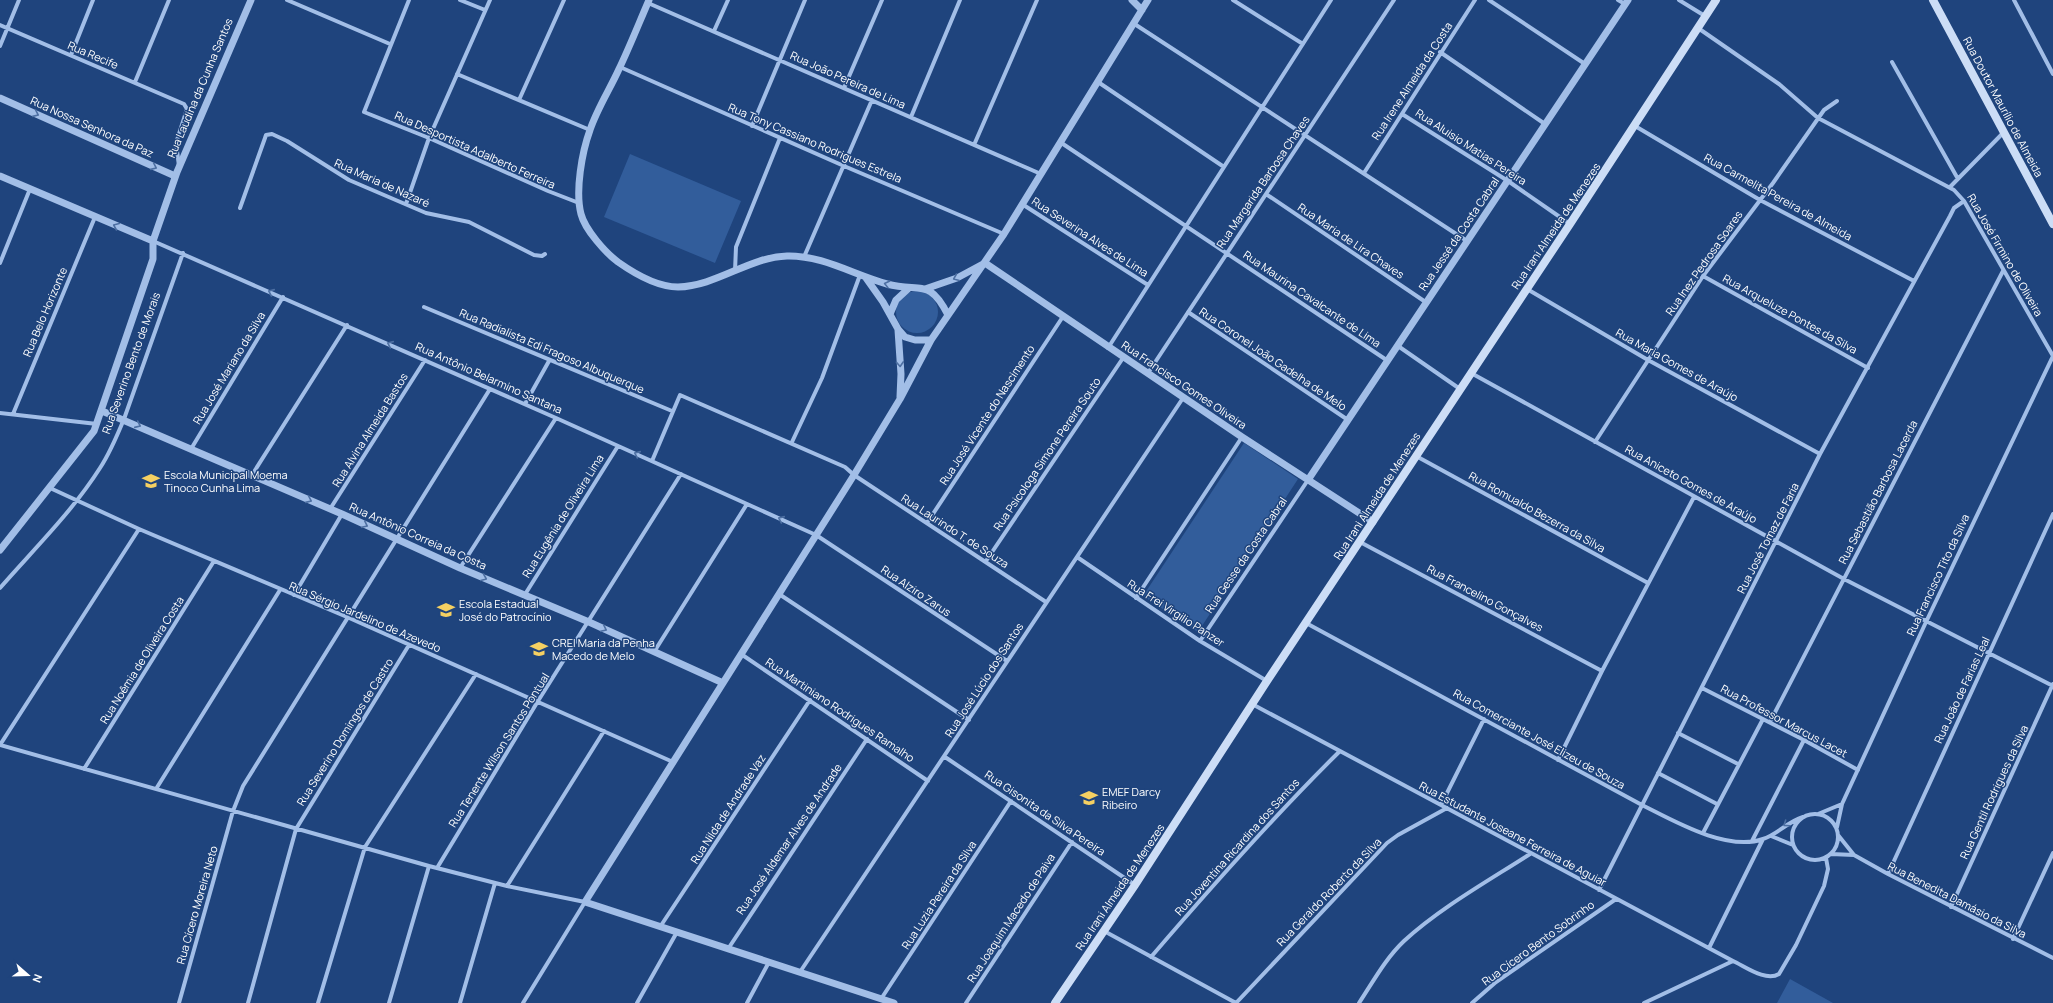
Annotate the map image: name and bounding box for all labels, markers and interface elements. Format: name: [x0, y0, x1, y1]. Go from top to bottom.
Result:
street label: Rua Laudina da Cunha Santos: [163, 15, 236, 160]
street label: Rua Irene Almeida da Costa: [1368, 19, 1455, 143]
street label: Rua Doutor Maurílio de Almeida: [1960, 34, 2047, 180]
street label: Rua Recife: [66, 37, 121, 72]
street label: Rua João Pereira de Lima: [788, 47, 908, 112]
street label: Rua Nossa Senhora da Paz: [28, 93, 156, 161]
street label: Rua Tony Cassiano Rodrigues Estrela: [726, 99, 904, 186]
street label: Rua Aluisio Matias Pereira: [1413, 105, 1530, 188]
street label: Rua Desportista Adalberto Ferreira: [393, 107, 558, 192]
one-way arrow: [31, 109, 39, 117]
street label: Rua Margarida Barbosa Chaves: [1213, 112, 1313, 251]
street label: Rua Carmelita Pereira de Almeida: [1702, 150, 1855, 244]
street label: Rua Maria de Nazaré: [332, 155, 433, 211]
street label: Rua Irani Almeida de Menezes: [1508, 159, 1604, 292]
one-way arrow: [150, 162, 158, 170]
street label: Rua Jessé da Costa Cabral: [1415, 174, 1502, 293]
street label: Rua José Firmino de Oliveira: [1964, 191, 2047, 319]
street label: Rua Severina Alves de Lima: [1029, 193, 1151, 280]
street label: Rua Maria de Lira Chaves: [1295, 199, 1408, 282]
street label: Rua Inez Pedrosa Soares: [1662, 207, 1746, 318]
one-way arrow: [113, 223, 120, 231]
street label: Rua Maurina Cavalcante de Lima: [1241, 247, 1384, 350]
street label: Rua Belo Horizonte: [19, 264, 70, 359]
street label: Rua Arqueluze Pontes da Silva: [1720, 270, 1860, 357]
one-way arrow: [952, 274, 959, 282]
one-way arrow: [884, 280, 890, 288]
one-way arrow: [268, 289, 275, 297]
street label: Rua Severino Bento de Morais: [98, 290, 163, 436]
street label: Rua Coronel João Gadelha de Melo: [1197, 304, 1350, 414]
street label: Rua Radialista Edi Fragoso Albuquerque: [457, 305, 647, 397]
street label: Rua José Mariano da Silva: [189, 309, 268, 427]
street label: Rua Maria Gomes de Araújo: [1613, 325, 1742, 405]
street label: Rua Francisco Gomes Oliveira: [1119, 337, 1250, 432]
street label: Rua Antônio Belarmino Santana: [413, 338, 565, 417]
one-way arrow: [386, 341, 393, 349]
street label: Rua José Vicente do Nascimento: [936, 341, 1038, 488]
one-way arrow: [896, 361, 905, 367]
street label: Rua Alvina Almeida Bastos: [328, 370, 411, 490]
street label: Rua Psicologa Simone Pereira Souto: [990, 374, 1104, 533]
street label: Rua Sebastião Barbosa Lacerda: [1835, 417, 1920, 566]
one-way arrow: [135, 421, 142, 429]
street label: Rua Irani Almeida de Menezes: [1330, 429, 1424, 562]
street label: Rua Aniceto Gomes de Araújo: [1623, 441, 1760, 526]
street label: Rua Eugênia de Oliveira Lima: [518, 451, 607, 580]
one-way arrow: [633, 451, 641, 459]
place label: Escola Municipal Moema Tinoco Cunha Lima: [164, 467, 288, 495]
street label: Rua Romualdo Bezerra da Silva: [1466, 468, 1608, 555]
school or university icon: Escola Municipal Moema Tinoco Cunha Lima: [141, 471, 161, 491]
street label: Rua José Tomaz de Faria: [1733, 480, 1802, 596]
street label: Rua Laurindo T. de Souza: [899, 490, 1012, 571]
street label: Rua Gesse da Costa Cabral: [1201, 494, 1290, 616]
one-way arrow: [305, 495, 312, 503]
street label: Rua Antônio Correia da Costa: [347, 498, 489, 573]
street label: Rua Francisco Tito da Silva: [1903, 511, 1972, 638]
one-way arrow: [777, 516, 785, 524]
one-way arrow: [361, 520, 369, 528]
street label: Rua Francelino Gonçalves: [1425, 561, 1546, 635]
street label: Rua Alziro Zarus: [878, 562, 954, 620]
one-way arrow: [480, 574, 487, 582]
street label: Rua Frei Virgilio Panzer: [1125, 576, 1228, 650]
street label: Rua Sérgio Jardelino de Azevedo: [287, 578, 444, 656]
street label: Rua Noêmia de Oliveira Costa: [96, 593, 187, 726]
place label: Escola Estadual José do Patrocínio: [459, 596, 552, 624]
school or university icon: Escola Estadual José do Patrocínio: [436, 600, 456, 620]
street label: Rua José Lúcio dos Santos: [941, 619, 1026, 740]
one-way arrow: [599, 624, 607, 632]
street label: Rua João de Farias Leal: [1930, 634, 1993, 746]
place label: CREI Maria da Penha Macedo de Melo: [552, 635, 655, 663]
school or university icon: CREI Maria da Penha Macedo de Melo: [529, 639, 549, 659]
street label: Rua Martiniano Rodrigues Ramalho: [763, 654, 918, 765]
street label: Rua Severino Domingos de Castro: [293, 655, 397, 808]
street label: Rua Tenente Wilson Santos Pontual: [445, 670, 552, 830]
street label: Rua Professor Marcus Lacet: [1718, 681, 1850, 760]
street label: Rua Comerciante José Elizeu de Souza: [1451, 685, 1628, 792]
street label: Rua Gentil Rodrigues da Silva: [1956, 722, 2031, 861]
street label: Rua Nilda de Andrade Vaz: [687, 751, 769, 866]
street label: Rua José Aldemar Alves de Andrade: [732, 760, 845, 917]
street label: Rua Gisonita da Silva Pereira: [982, 767, 1108, 859]
street label: Rua Joventina Ricardina dos Santos: [1171, 775, 1302, 918]
street label: Rua Estudante Joseane Ferreira de Aguiar: [1417, 778, 1610, 890]
place label: EMEF Darcy Ribeiro: [1102, 784, 1161, 812]
school or university icon: EMEF Darcy Ribeiro: [1079, 788, 1099, 808]
street label: Rua Irani Almeida de Menezes: [1072, 820, 1168, 953]
one-way arrow: [1783, 820, 1790, 827]
street label: Rua Geraldo Roberto da Silva: [1273, 834, 1384, 949]
street label: Rua Luzia Pereira da Silva: [898, 838, 979, 952]
street label: Rua Cícero Moreira Neto: [172, 843, 221, 966]
street label: Rua Joaquim Macedo de Paiva: [963, 850, 1058, 985]
street label: Rua Benedita Damásio da Silva: [1885, 858, 2029, 941]
street label: Rua Cícero Bento Sobrinho: [1478, 896, 1597, 988]
north arrow: [8, 955, 48, 995]
text: N: [29, 972, 46, 985]

